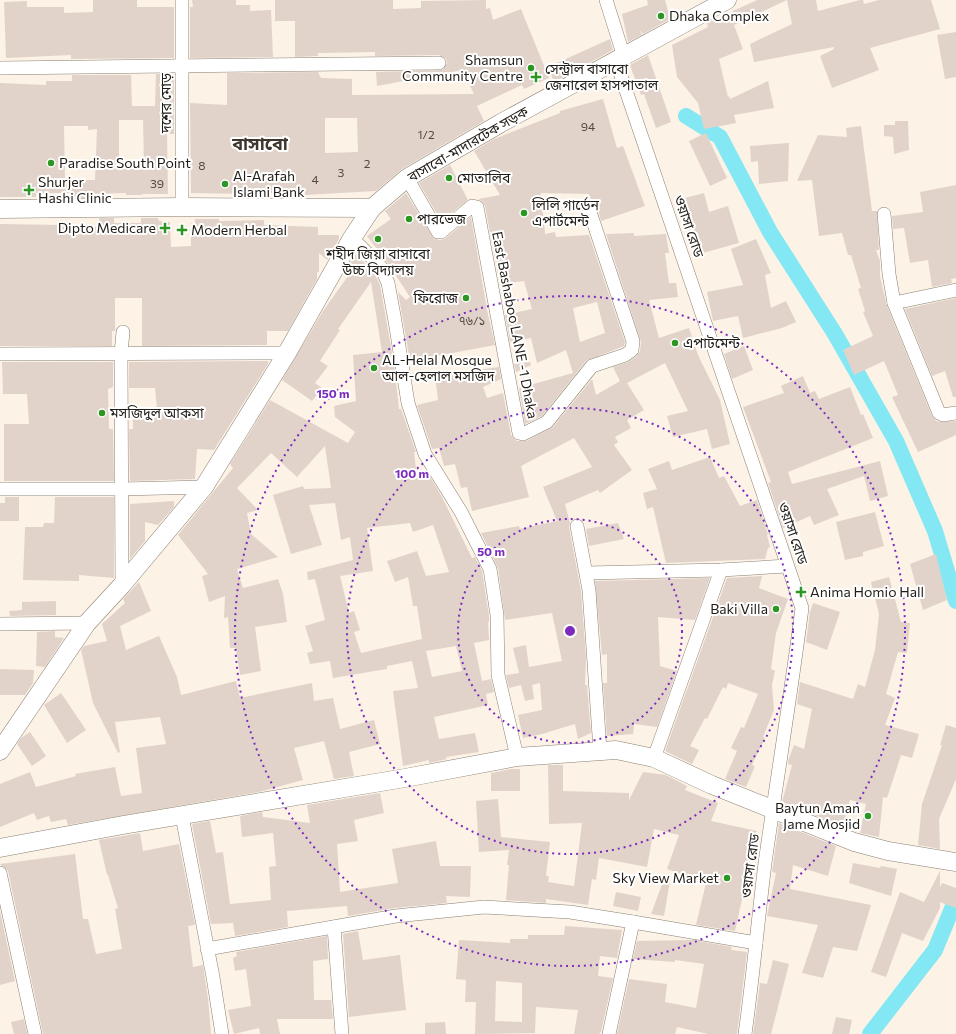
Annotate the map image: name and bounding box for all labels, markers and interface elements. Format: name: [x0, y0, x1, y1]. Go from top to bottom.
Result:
place label: Dhaka Complex: [669, 7, 770, 24]
marker: Dhaka Complex: [656, 11, 666, 21]
place label: Shamsun Community Centre: [402, 51, 523, 84]
place label: সেন্ট্রাল বাসাবো জেনারেল হাসপাতাল: [545, 60, 659, 93]
marker: Shamsun Community Centre: [526, 63, 536, 73]
marker: সেন্ট্রাল বাসাবো জেনারেল হাসপাতাল: [530, 71, 542, 83]
street label: দশের মোড়: [157, 72, 174, 134]
street label: বাসাবো-মাদারটেক সড়ক: [404, 102, 532, 186]
house number: 94: [581, 119, 595, 133]
house number: 1/2: [417, 127, 435, 141]
district label: বাসাবো: [231, 132, 289, 154]
place label: Paradise South Point: [59, 154, 191, 171]
house number: 2: [364, 156, 371, 170]
marker: Paradise South Point: [46, 158, 56, 168]
house number: 8: [198, 158, 206, 172]
house number: 3: [338, 165, 345, 179]
place label: Al-Arafah Islami Bank: [233, 167, 305, 200]
place label: মোতালিব: [457, 169, 511, 186]
house number: 4: [311, 172, 319, 186]
place label: Shurjer Hashi Clinic: [38, 173, 112, 206]
marker: মোতালিব: [444, 173, 454, 183]
house number: 39: [150, 176, 164, 190]
marker: Al-Arafah Islami Bank: [220, 179, 230, 189]
marker: Shurjer Hashi Clinic: [23, 184, 35, 196]
street label: ওয়াসা রোড: [671, 192, 708, 260]
place label: লিলি গার্ডেন এপার্টমেন্ট: [531, 196, 599, 229]
marker: লিলি গার্ডেন এপার্টমেন্ট: [519, 208, 529, 218]
place label: পারভেজ: [417, 210, 467, 227]
marker: পারভেজ: [404, 214, 414, 224]
place label: Dipto Medicare: [58, 219, 156, 236]
place label: Modern Herbal: [191, 221, 287, 238]
marker: Dipto Medicare: [159, 222, 171, 234]
marker: Modern Herbal: [176, 224, 188, 236]
street label: East Bashaboo LANE -1 Dhaka: [489, 230, 542, 420]
marker: শহীদ জিয়া বাসাবো উচ্চ বিদ্যালয়: [373, 234, 383, 244]
place label: শহীদ জিয়া বাসাবো উচ্চ বিদ্যালয়: [325, 245, 430, 278]
place label: ফিরোজ: [412, 289, 459, 306]
marker: ফিরোজ: [461, 293, 471, 303]
house number: ৭৬/১: [459, 313, 485, 327]
place label: এপাটমেন্ট: [683, 334, 741, 351]
marker: এপাটমেন্ট: [670, 338, 680, 348]
place label: AL-Helal Mosque আল-হেলাল মসজিদ: [381, 351, 495, 384]
marker: AL-Helal Mosque আল-হেলাল মসজিদ: [369, 363, 379, 373]
text: 150 m: [316, 386, 350, 400]
place label: মসজিদুল আকসা: [109, 404, 204, 421]
marker: মসজিদুল আকসা: [97, 408, 107, 418]
text: 100 m: [395, 466, 429, 480]
street label: ওয়াসা রোড: [775, 499, 812, 567]
text: 50 m: [477, 544, 505, 558]
place label: Anima Homio Hall: [810, 583, 924, 600]
marker: Anima Homio Hall: [795, 586, 807, 598]
place label: Baki Villa: [710, 600, 768, 617]
marker: Baki Villa: [771, 604, 781, 614]
centre of rings: [563, 624, 577, 638]
place label: Baytun Aman Jame Mosjid: [775, 799, 860, 832]
marker: Baytun Aman Jame Mosjid: [863, 811, 873, 821]
street label: ওয়াসা রোড: [737, 832, 763, 899]
place label: Sky View Market: [612, 869, 719, 886]
marker: Sky View Market: [722, 873, 732, 883]

